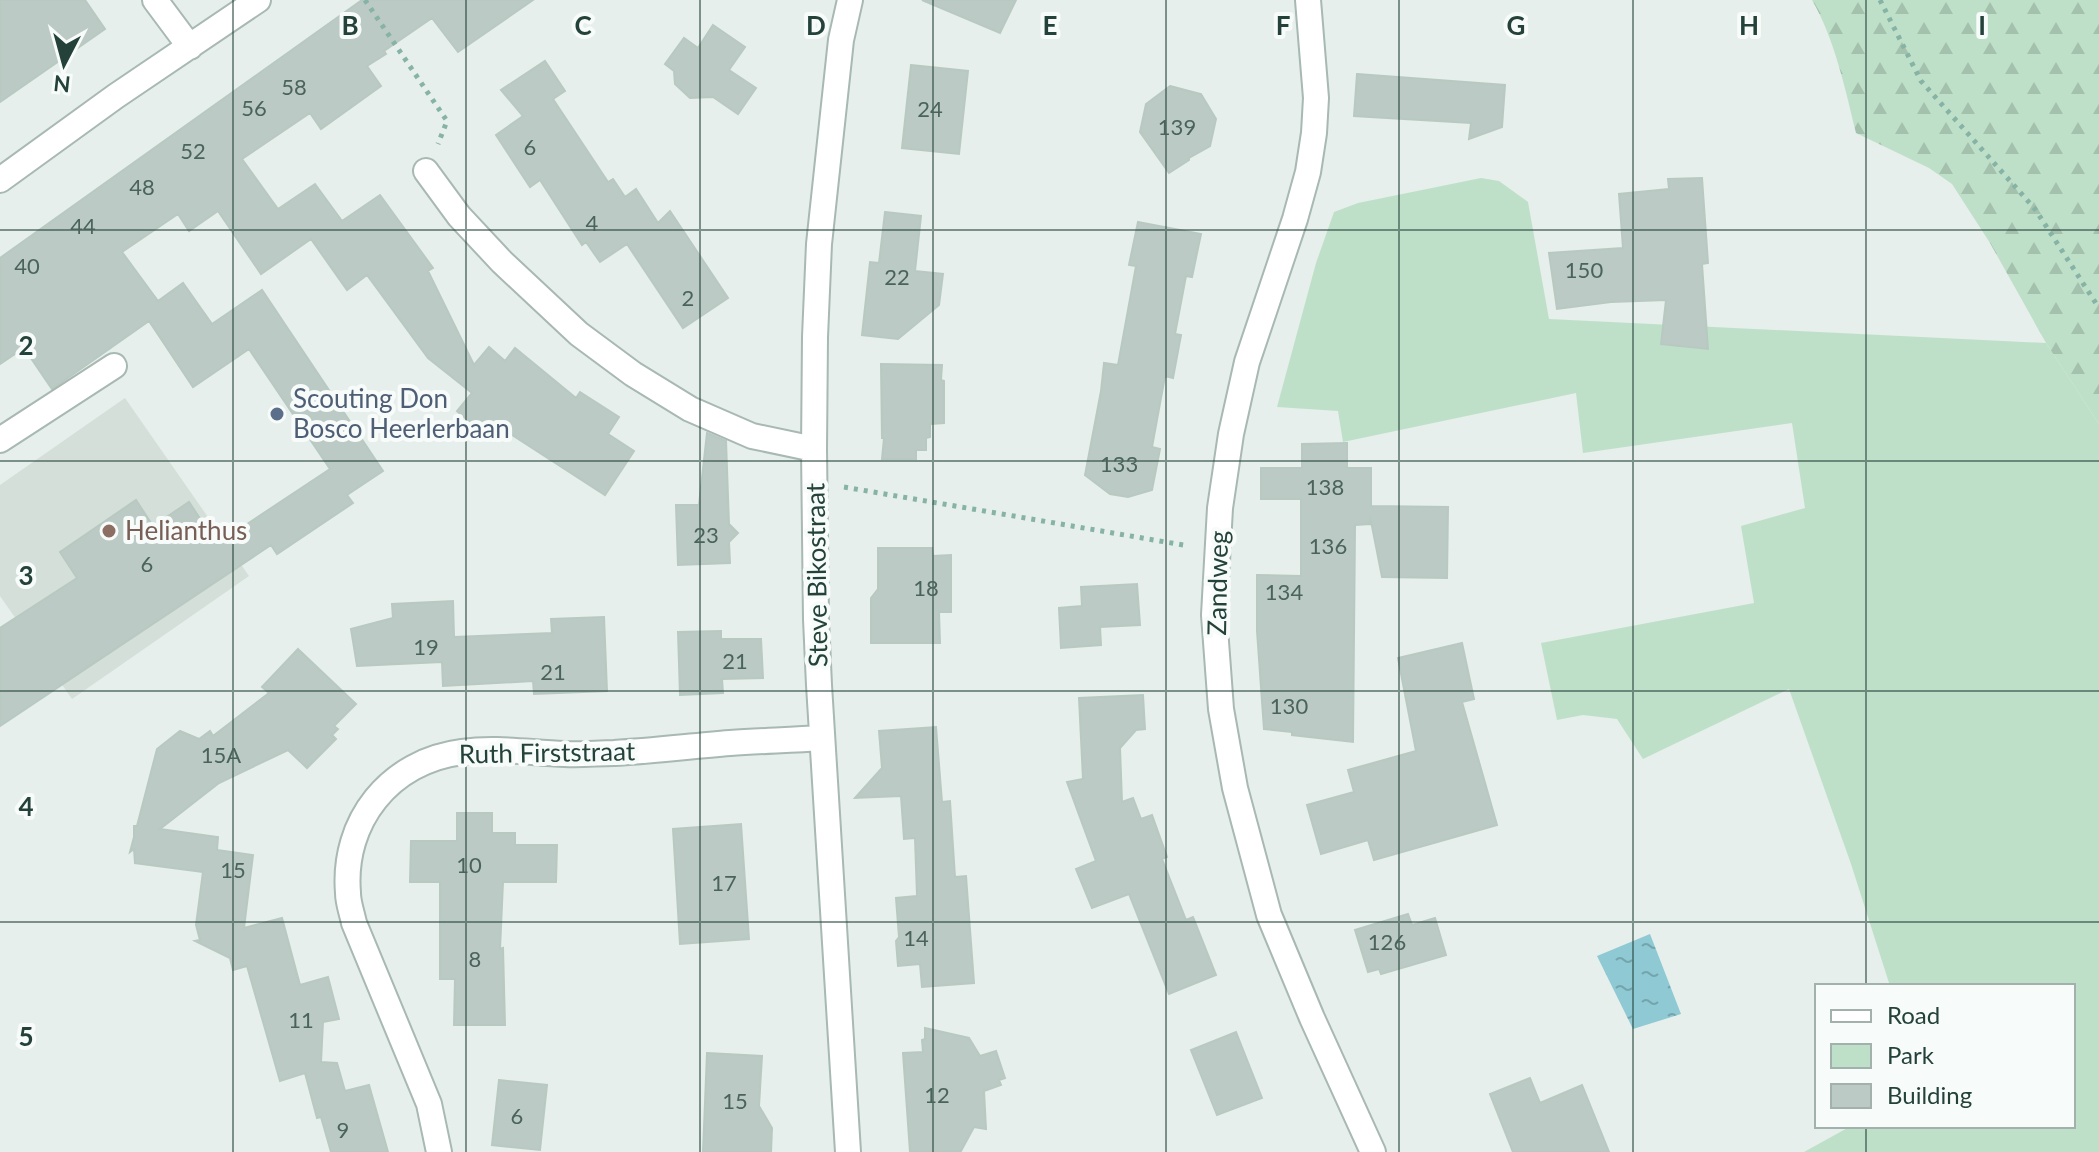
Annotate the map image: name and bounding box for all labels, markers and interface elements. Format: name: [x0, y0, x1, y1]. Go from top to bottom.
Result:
text: B: [341, 9, 359, 41]
text: C: [574, 9, 592, 41]
text: D: [806, 9, 826, 41]
text: E: [1043, 9, 1057, 41]
text: F: [1276, 9, 1290, 41]
text: G: [1507, 9, 1525, 41]
text: H: [1739, 9, 1759, 41]
text: I: [1978, 9, 1986, 41]
north arrow: [24, 24, 104, 104]
text: N: [52, 70, 72, 99]
house number: 58: [281, 73, 307, 100]
house number: 56: [241, 94, 267, 121]
house number: 24: [917, 95, 943, 122]
house number: 139: [1158, 113, 1196, 140]
house number: 6: [524, 133, 536, 160]
house number: 52: [180, 137, 206, 164]
house number: 48: [129, 173, 155, 200]
house number: 4: [586, 209, 599, 236]
house number: 44: [70, 212, 96, 239]
house number: 40: [14, 252, 40, 279]
house number: 150: [1565, 256, 1603, 283]
house number: 22: [884, 263, 910, 290]
house number: 2: [682, 284, 694, 311]
text: 2: [18, 329, 34, 361]
place label: Scouting Don Bosco Heerlerbaan: [293, 382, 510, 444]
marker: Scouting Don Bosco Heerlerbaan: [268, 405, 286, 423]
house number: 133: [1100, 450, 1138, 477]
house number: 138: [1306, 473, 1344, 500]
street label: Steve Bikostraat: [798, 482, 834, 668]
place label: Helianthus: [125, 514, 247, 546]
house number: 23: [693, 521, 719, 548]
marker: Helianthus: [100, 522, 118, 540]
street label: Zandweg: [1200, 530, 1234, 636]
house number: 136: [1309, 532, 1347, 559]
house number: 6: [141, 550, 153, 577]
text: 3: [18, 559, 34, 591]
house number: 18: [913, 574, 939, 601]
house number: 134: [1265, 578, 1303, 605]
house number: 19: [413, 633, 439, 660]
house number: 21: [722, 647, 748, 674]
house number: 21: [540, 658, 566, 685]
house number: 130: [1270, 692, 1308, 719]
street label: Ruth Firststraat: [458, 734, 636, 770]
house number: 15A: [201, 741, 241, 768]
text: 4: [18, 790, 34, 822]
house number: 10: [456, 851, 482, 878]
house number: 15: [220, 856, 246, 883]
house number: 17: [711, 869, 737, 896]
house number: 14: [903, 924, 929, 951]
house number: 126: [1368, 928, 1406, 955]
house number: 8: [469, 945, 481, 972]
legend: [1815, 984, 2075, 1128]
text: Road: [1887, 1000, 1940, 1029]
house number: 11: [288, 1006, 314, 1033]
text: 5: [18, 1020, 34, 1052]
text: Park: [1887, 1040, 1935, 1069]
text: Building: [1887, 1080, 1972, 1109]
house number: 12: [924, 1081, 950, 1108]
house number: 15: [722, 1087, 748, 1114]
house number: 6: [511, 1102, 523, 1129]
house number: 9: [337, 1116, 349, 1143]

